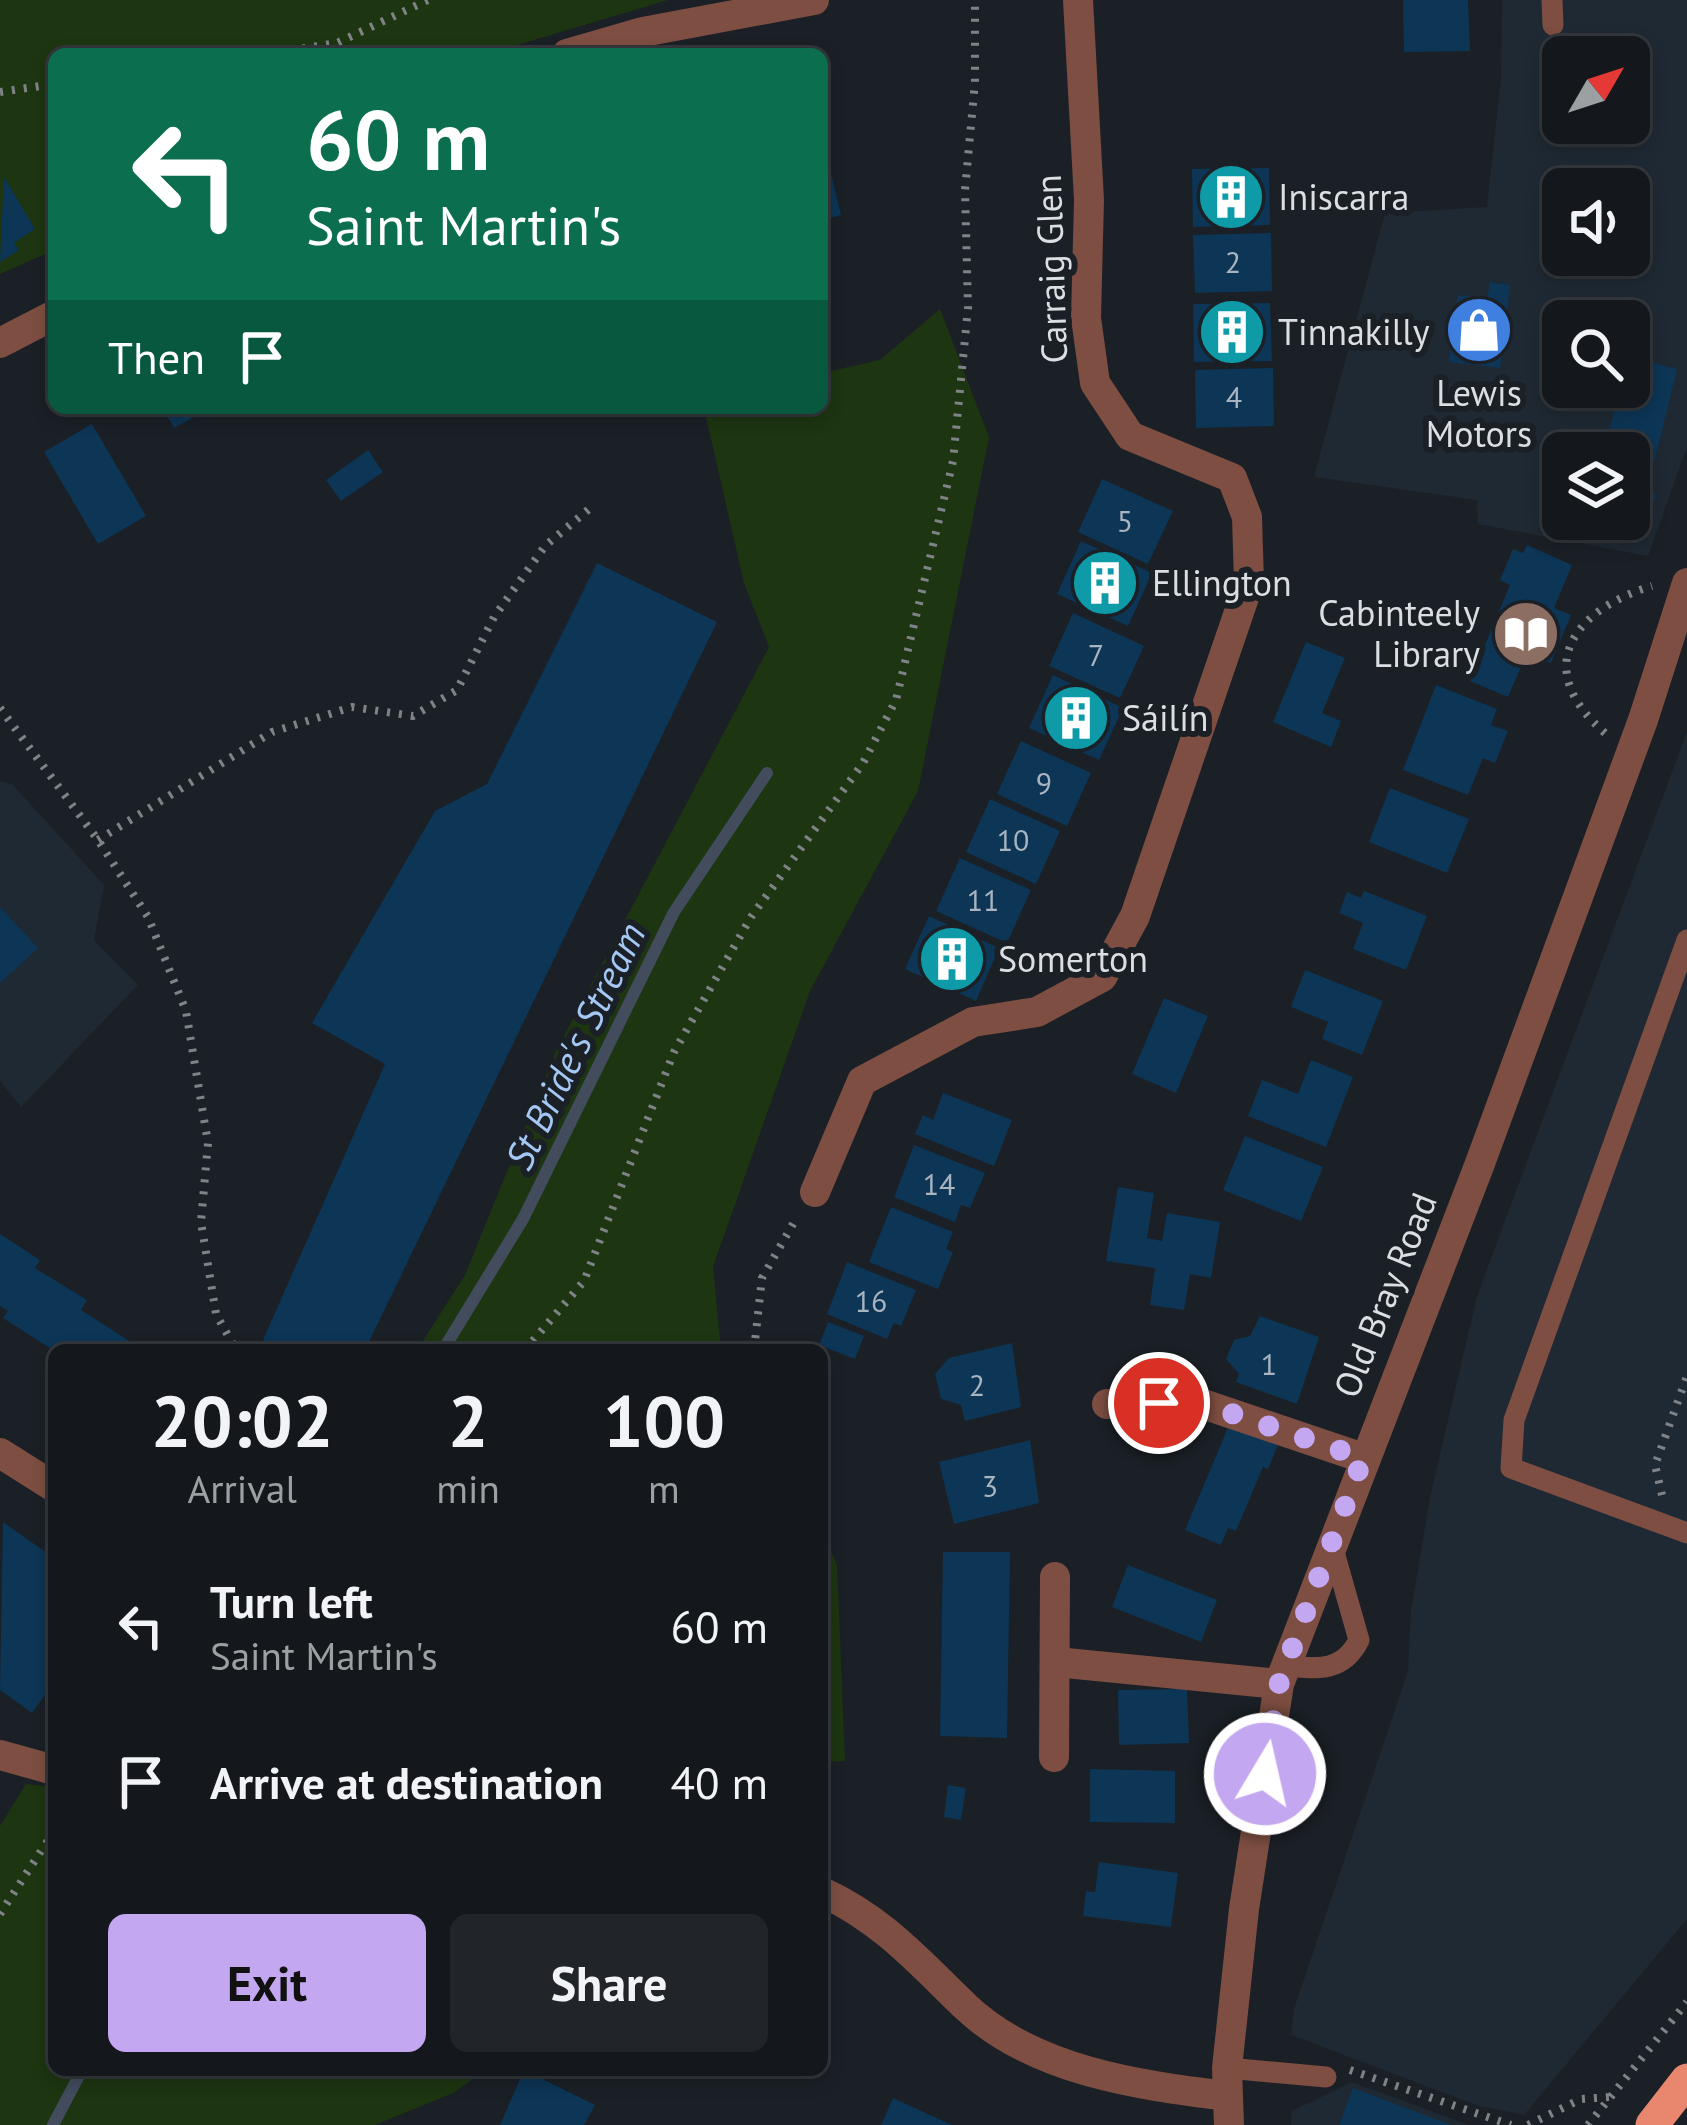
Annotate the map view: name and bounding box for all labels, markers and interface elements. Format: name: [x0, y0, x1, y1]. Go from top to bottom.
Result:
north arrow: [1542, 36, 1650, 144]
map controls: [1542, 36, 1650, 540]
text: 60 m: [306, 84, 490, 193]
icon: left: [108, 96, 264, 252]
building icon: Iniscarra: [1196, 162, 1266, 232]
button: sound: [1542, 168, 1650, 276]
place label: Iniscarra: [1278, 173, 1409, 220]
street label: Carraig Glen: [1024, 174, 1077, 364]
text: Saint Martin's: [306, 190, 621, 260]
house number: 2: [1225, 242, 1241, 281]
shop icon: Lewis Motors: [1444, 295, 1514, 365]
building icon: Tinnakilly: [1197, 297, 1267, 367]
button: search: [1542, 300, 1650, 408]
place label: Tinnakilly: [1278, 308, 1430, 355]
icon: arrive: [229, 324, 295, 390]
text: Then: [108, 328, 205, 386]
place label: Lewis Motors: [1426, 369, 1532, 457]
house number: 4: [1226, 377, 1242, 416]
button: layers: [1542, 432, 1650, 540]
house number: 5: [1117, 501, 1133, 540]
building icon: Ellington: [1070, 548, 1140, 618]
place label: Ellington: [1152, 559, 1292, 606]
place label: Cabinteely Library: [1318, 589, 1480, 677]
library icon: Cabinteely Library: [1491, 599, 1561, 669]
house number: 7: [1088, 635, 1104, 674]
building icon: Sáilín: [1041, 683, 1111, 753]
place label: Sáilín: [1122, 694, 1208, 741]
house number: 9: [1036, 763, 1052, 802]
house number: 10: [997, 820, 1029, 859]
house number: 11: [967, 880, 999, 919]
water label: St Bride's Stream: [493, 914, 656, 1178]
building icon: Somerton: [917, 924, 987, 994]
place label: Somerton: [998, 935, 1148, 982]
house number: 14: [923, 1164, 955, 1203]
street label: Old Bray Road: [1322, 1186, 1447, 1404]
house number: 16: [855, 1281, 887, 1320]
house number: 1: [1261, 1344, 1277, 1383]
pin: [1108, 1352, 1210, 1454]
house number: 2: [969, 1365, 985, 1404]
icon: arrive: [1126, 1370, 1192, 1436]
text: 20:02: [151, 1374, 334, 1467]
text: 2: [448, 1374, 489, 1467]
text: 100: [603, 1374, 725, 1467]
text: Arrival: [188, 1463, 297, 1514]
text: min: [436, 1463, 500, 1514]
text: m: [648, 1463, 680, 1514]
house number: 3: [982, 1466, 998, 1505]
text: Turn left: [210, 1572, 373, 1630]
icon: left: [108, 1593, 174, 1659]
text: 60 m: [670, 1597, 768, 1655]
text: Saint Martin's: [210, 1630, 438, 1681]
position arrow: [1202, 1711, 1328, 1837]
icon: arrive: [108, 1749, 174, 1815]
text: Arrive at destination: [210, 1753, 603, 1811]
text: 40 m: [670, 1753, 768, 1811]
button: Exit: [108, 1914, 426, 2052]
button: Share: [450, 1914, 768, 2052]

